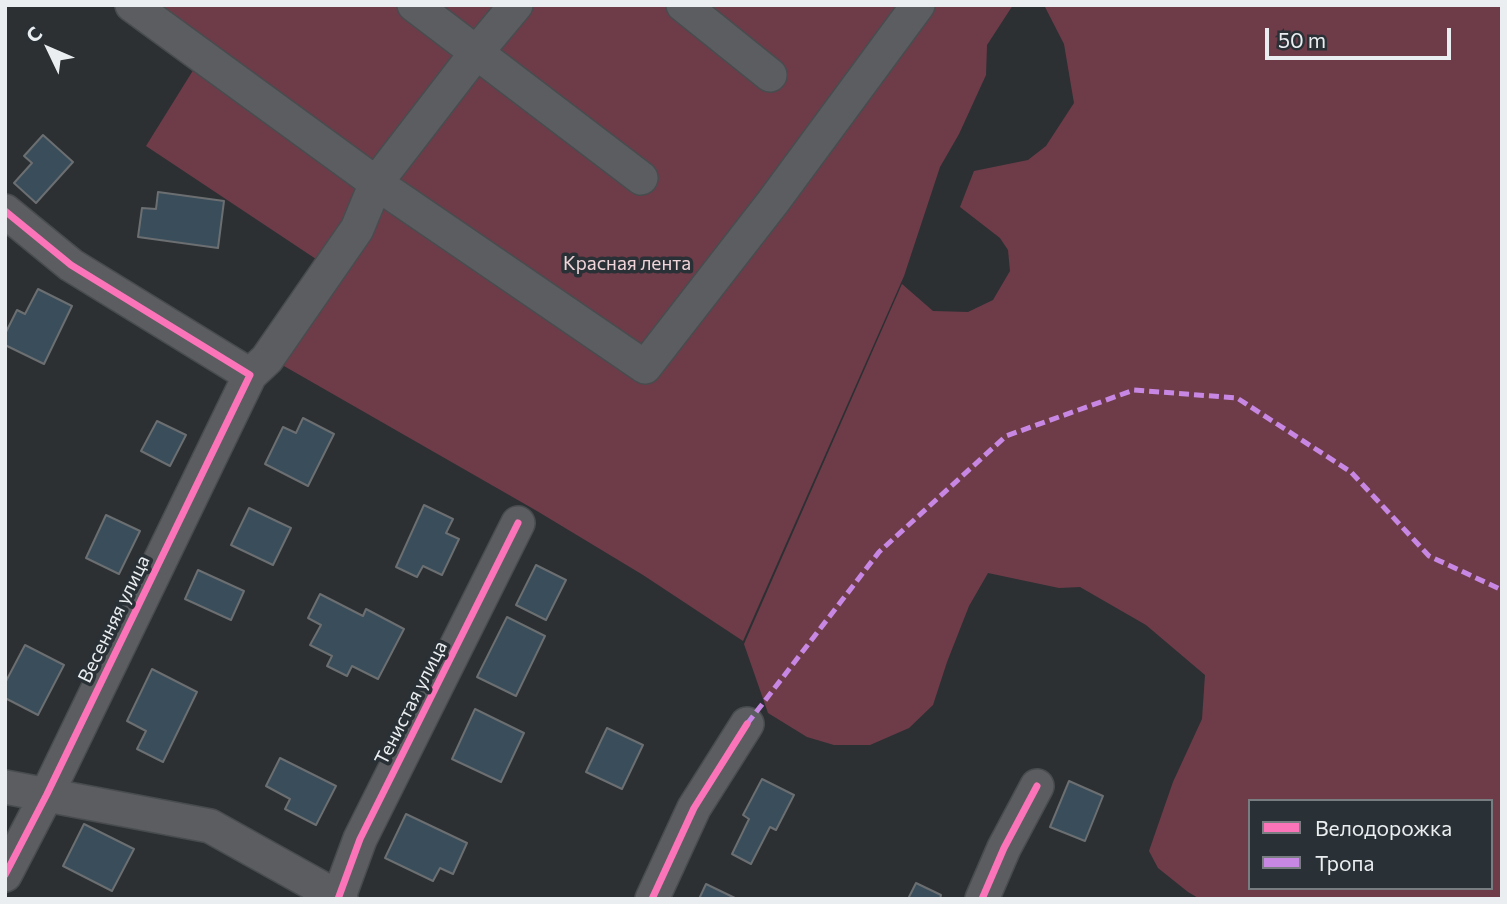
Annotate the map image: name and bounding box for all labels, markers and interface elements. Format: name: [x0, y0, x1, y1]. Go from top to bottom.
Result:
north arrow: [14, 14, 84, 84]
scale bar: [1269, 14, 1454, 58]
text: С: [21, 21, 46, 47]
text: 50 m: [1278, 27, 1326, 52]
park label: Красная лента: [563, 253, 691, 275]
street label: Весенняя улица: [73, 552, 155, 686]
street label: Тенистая улица: [370, 637, 452, 769]
legend: [1248, 799, 1493, 890]
text: Велодорожка: [1315, 815, 1452, 840]
text: Тропа: [1315, 850, 1374, 875]

